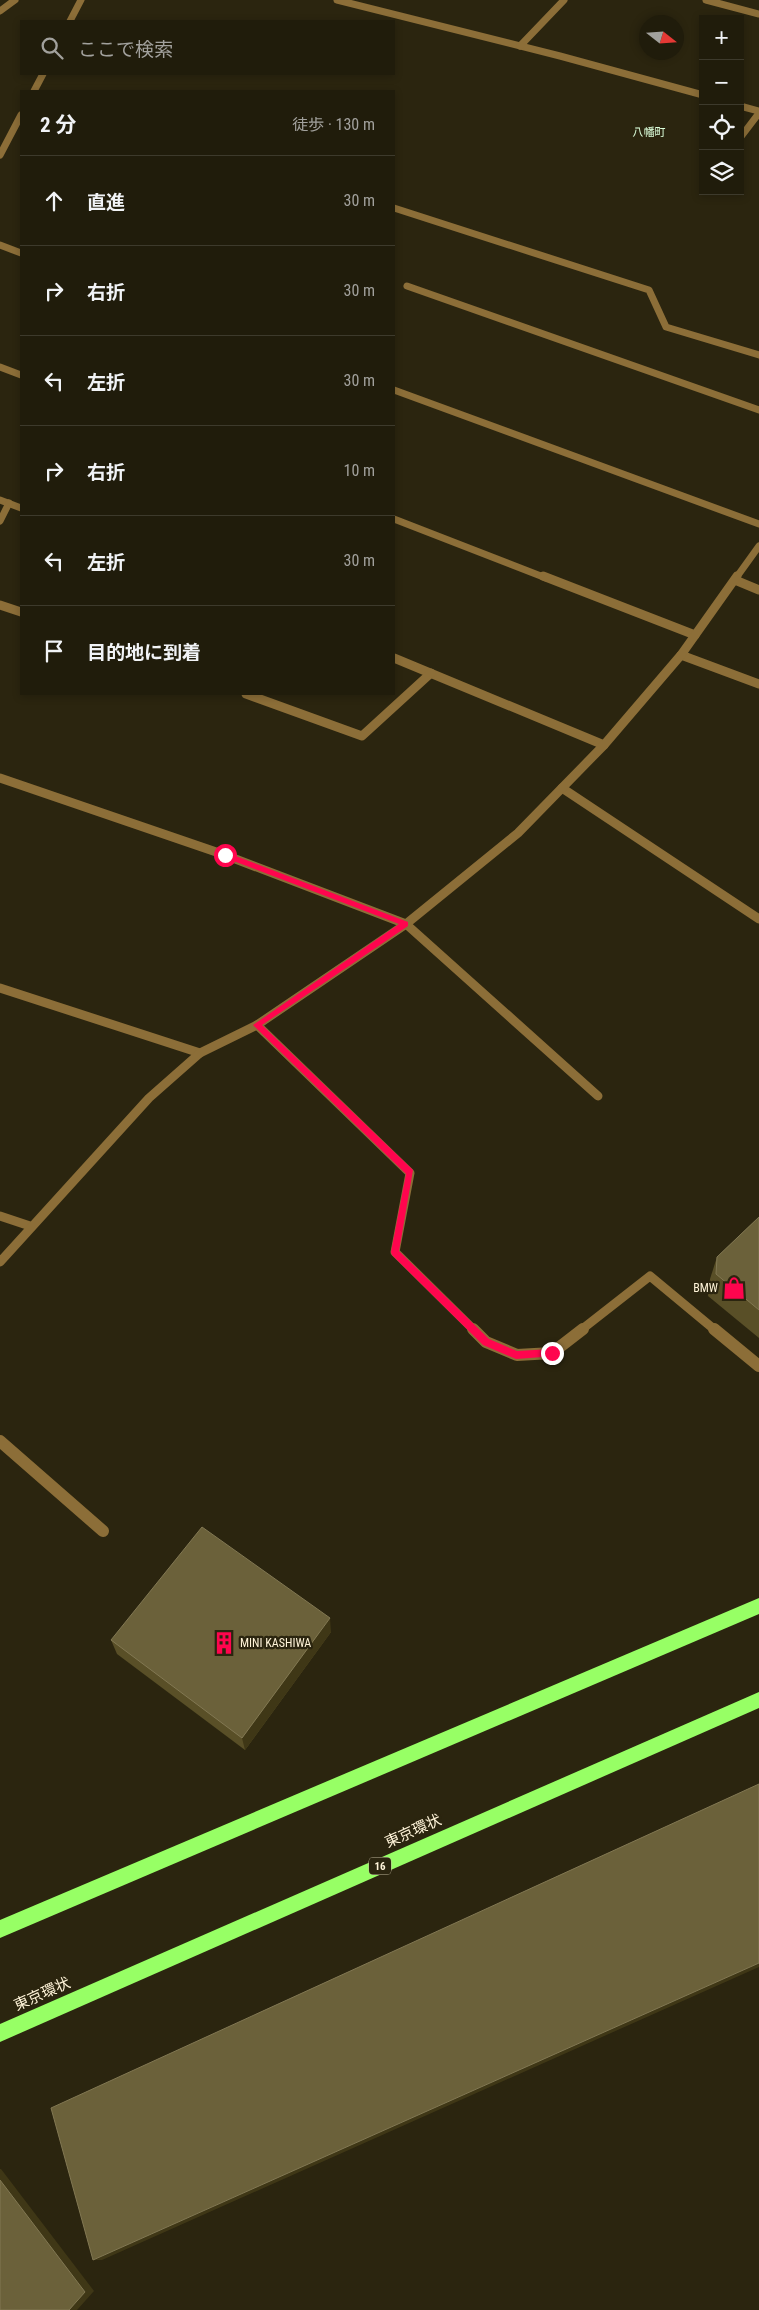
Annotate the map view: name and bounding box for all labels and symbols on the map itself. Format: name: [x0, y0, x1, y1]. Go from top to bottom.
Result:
north arrow: [639, 15, 684, 60]
district label: 八幡町: [633, 126, 666, 139]
route start: [214, 844, 237, 867]
shop icon: BMW: [721, 1275, 747, 1301]
place label: BMW: [693, 1281, 718, 1295]
route end: [541, 1342, 564, 1365]
building icon: MINI KASHIWA: [211, 1630, 237, 1656]
place label: MINI KASHIWA: [240, 1636, 311, 1650]
street label: 東京環状: [382, 1811, 444, 1851]
road number: 16: [369, 1858, 391, 1874]
street label: 東京環状: [11, 1974, 73, 2014]

